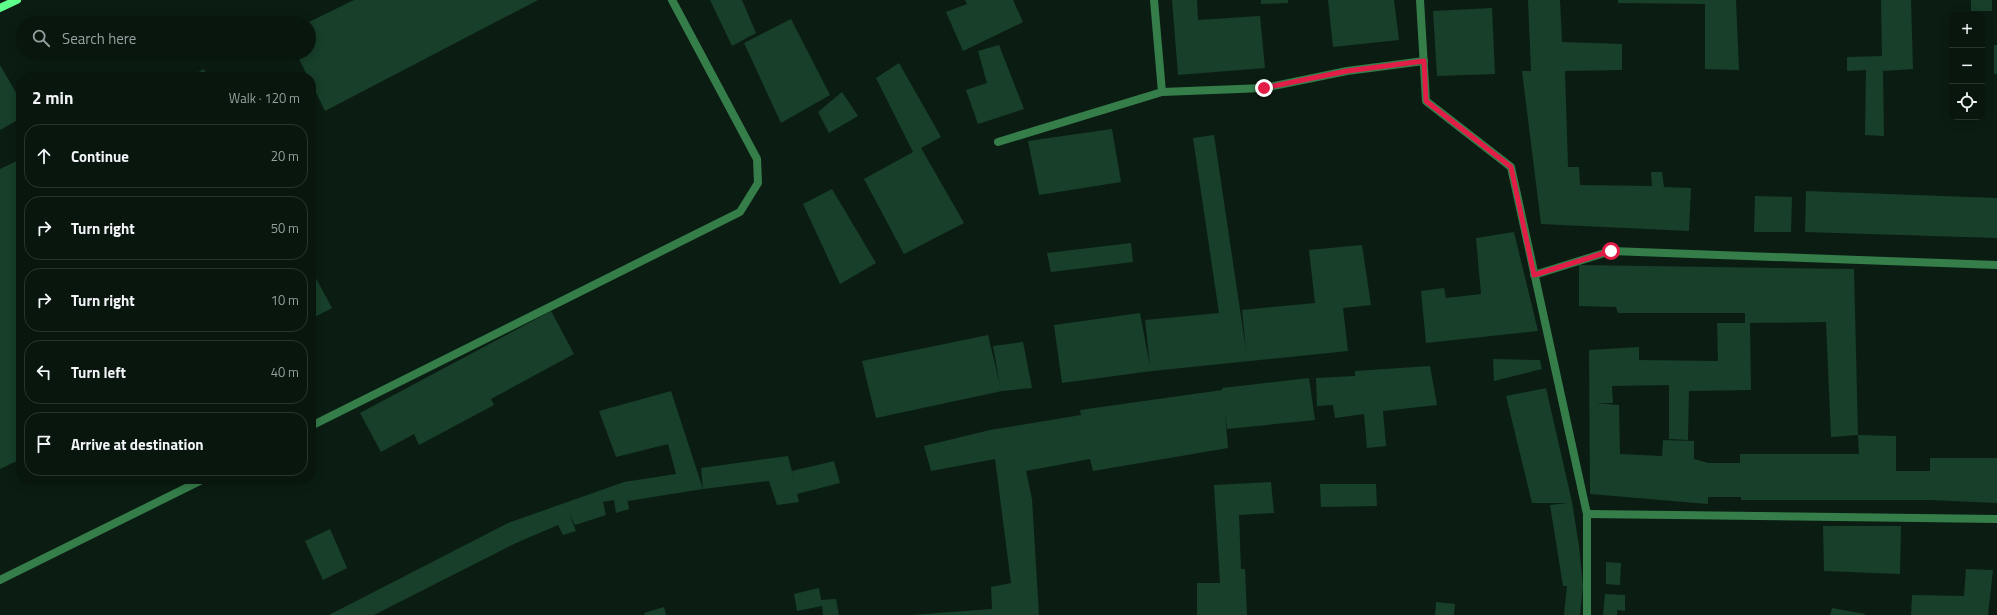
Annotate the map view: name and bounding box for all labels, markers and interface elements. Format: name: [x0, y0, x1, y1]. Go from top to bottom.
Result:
map controls: [1949, 12, 1985, 120]
button: +: [1949, 12, 1985, 48]
search box: [16, 16, 316, 60]
icon: search: [30, 27, 52, 49]
text: Search here: [62, 27, 136, 50]
button: −: [1949, 48, 1985, 84]
route end: [1255, 79, 1273, 97]
button: locate: [1949, 84, 1985, 120]
text: 2 min: [32, 85, 73, 111]
text: Walk · 120 m: [229, 88, 300, 108]
icon: ahead: [33, 145, 55, 167]
text: Continue: [71, 145, 129, 168]
text: 20 m: [271, 146, 299, 166]
icon: right: [33, 217, 55, 239]
text: Turn right: [71, 217, 135, 240]
text: 50 m: [271, 218, 299, 238]
route start: [1602, 242, 1620, 260]
icon: right: [33, 289, 55, 311]
text: Turn right: [71, 289, 135, 312]
text: 10 m: [271, 290, 299, 310]
icon: left: [33, 361, 55, 383]
text: Turn left: [71, 361, 126, 384]
text: 40 m: [271, 362, 299, 382]
icon: arrive: [33, 433, 55, 455]
text: Arrive at destination: [71, 433, 204, 456]

